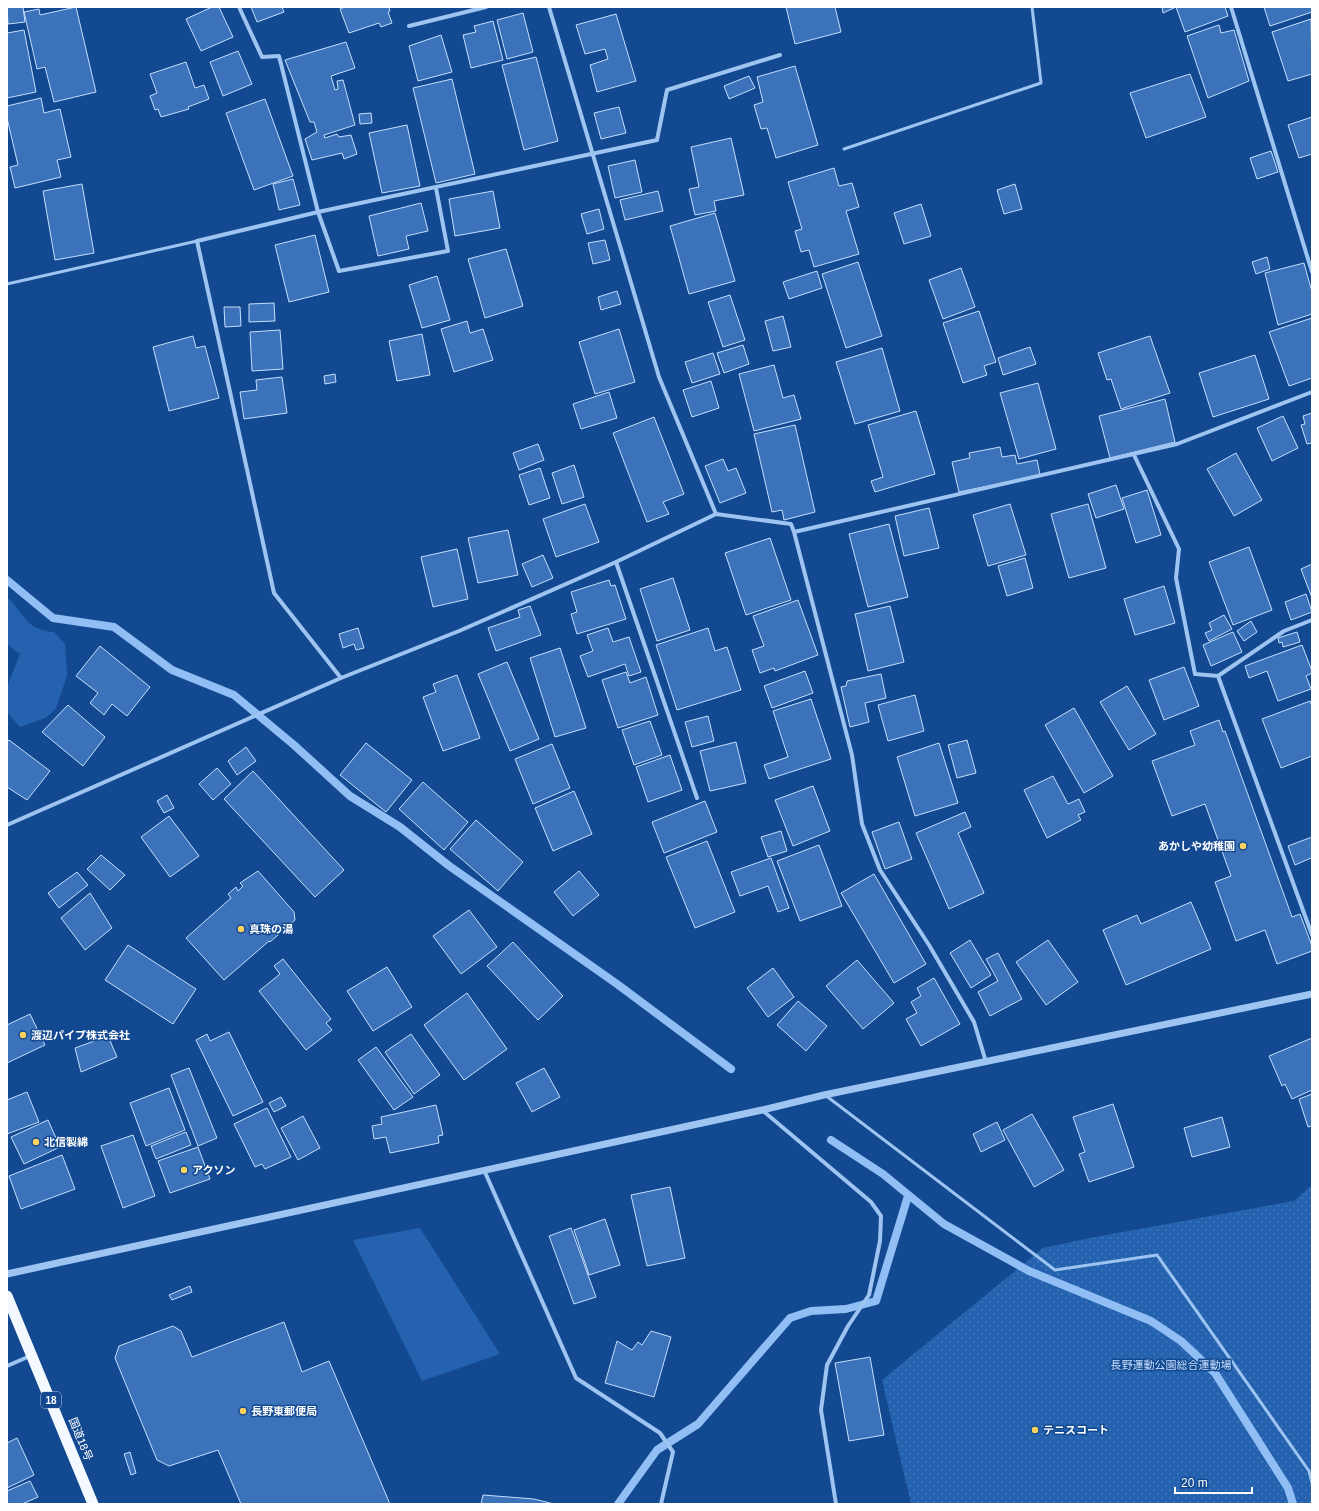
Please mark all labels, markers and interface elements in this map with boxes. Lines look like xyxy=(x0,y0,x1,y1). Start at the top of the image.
place label: あかしや幼稚園 xyxy=(1158,840,1235,852)
marker: あかしや幼稚園 xyxy=(1238,841,1248,851)
place label: 真珠の湯 xyxy=(249,923,293,935)
marker: 真珠の湯 xyxy=(236,924,246,934)
place label: 渡辺パイプ株式会社 xyxy=(31,1029,130,1041)
marker: 渡辺パイプ株式会社 xyxy=(18,1030,28,1040)
place label: 北信製綿 xyxy=(44,1136,88,1148)
marker: 北信製綿 xyxy=(31,1137,41,1147)
place label: アクソン xyxy=(192,1164,235,1176)
marker: アクソン xyxy=(179,1165,189,1175)
park label: 長野運動公園総合運動場 xyxy=(1111,1359,1232,1371)
road number: 18 xyxy=(41,1392,61,1408)
place label: 長野東郵便局 xyxy=(251,1405,317,1417)
marker: 長野東郵便局 xyxy=(238,1406,248,1416)
street label: 国道18号 xyxy=(67,1416,95,1462)
place label: テニスコート xyxy=(1043,1424,1109,1436)
marker: テニスコート xyxy=(1030,1425,1040,1435)
scale bar xyxy=(1175,1469,1252,1495)
text: 20 m xyxy=(1181,1476,1208,1490)

